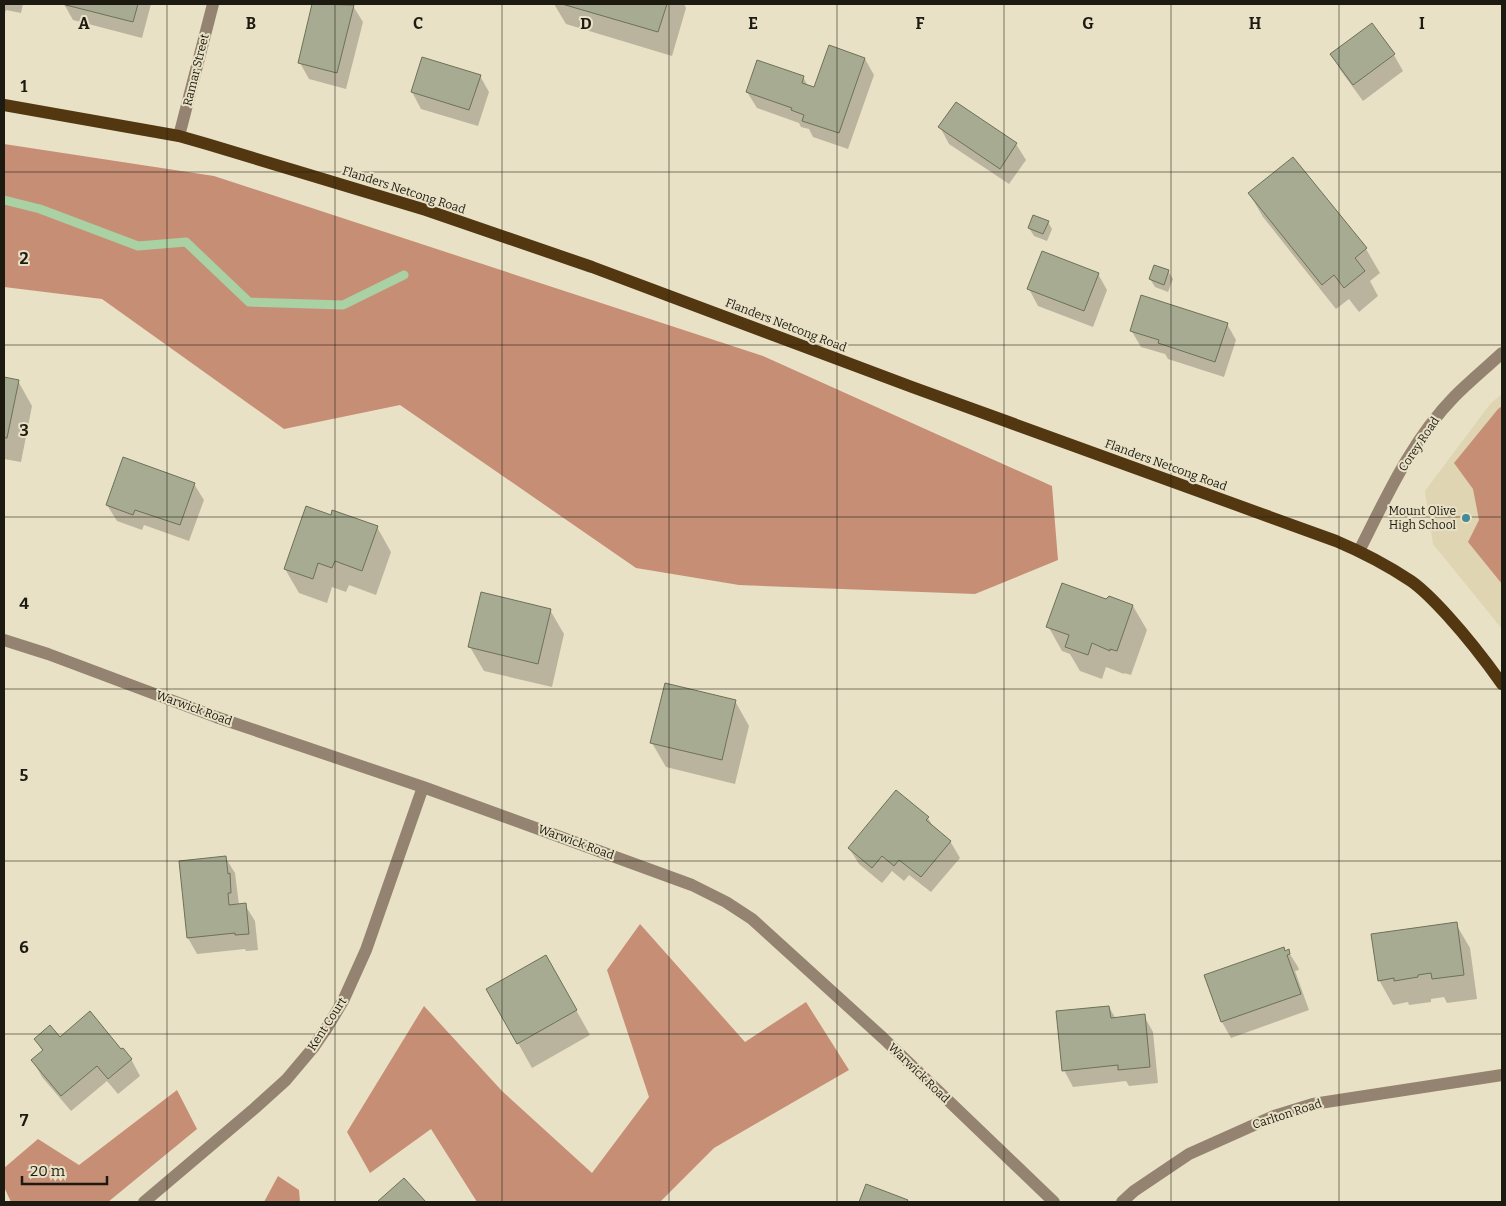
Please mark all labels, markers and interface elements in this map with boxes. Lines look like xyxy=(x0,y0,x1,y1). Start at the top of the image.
text: A xyxy=(78,14,90,33)
text: B xyxy=(246,14,256,33)
text: C xyxy=(413,14,423,33)
text: D xyxy=(580,14,592,33)
text: E xyxy=(748,14,758,33)
text: F xyxy=(916,14,925,33)
text: G xyxy=(1082,14,1094,33)
text: H xyxy=(1249,14,1262,33)
text: I xyxy=(1419,14,1425,33)
street label: Ramar Street xyxy=(180,32,212,108)
text: 1 xyxy=(21,77,28,96)
street label: Flanders Netcong Road xyxy=(341,163,467,217)
text: 2 xyxy=(19,249,29,268)
street label: Flanders Netcong Road xyxy=(723,295,849,355)
street label: Corey Road xyxy=(1396,414,1442,474)
text: 3 xyxy=(19,421,29,440)
street label: Flanders Netcong Road xyxy=(1103,436,1229,494)
place label: Mount Olive High School xyxy=(1388,504,1457,532)
marker: Mount Olive High School xyxy=(1460,512,1472,524)
text: 4 xyxy=(19,594,29,613)
street label: Warwick Road xyxy=(154,688,234,728)
text: 5 xyxy=(20,766,29,785)
street label: Warwick Road xyxy=(536,822,616,862)
text: 6 xyxy=(19,938,29,957)
street label: Kent Court xyxy=(305,994,350,1053)
street label: Warwick Road xyxy=(885,1040,953,1106)
street label: Carlton Road xyxy=(1251,1096,1323,1132)
text: 7 xyxy=(20,1111,29,1130)
scale bar xyxy=(22,1154,108,1186)
text: 20 m xyxy=(30,1162,66,1180)

